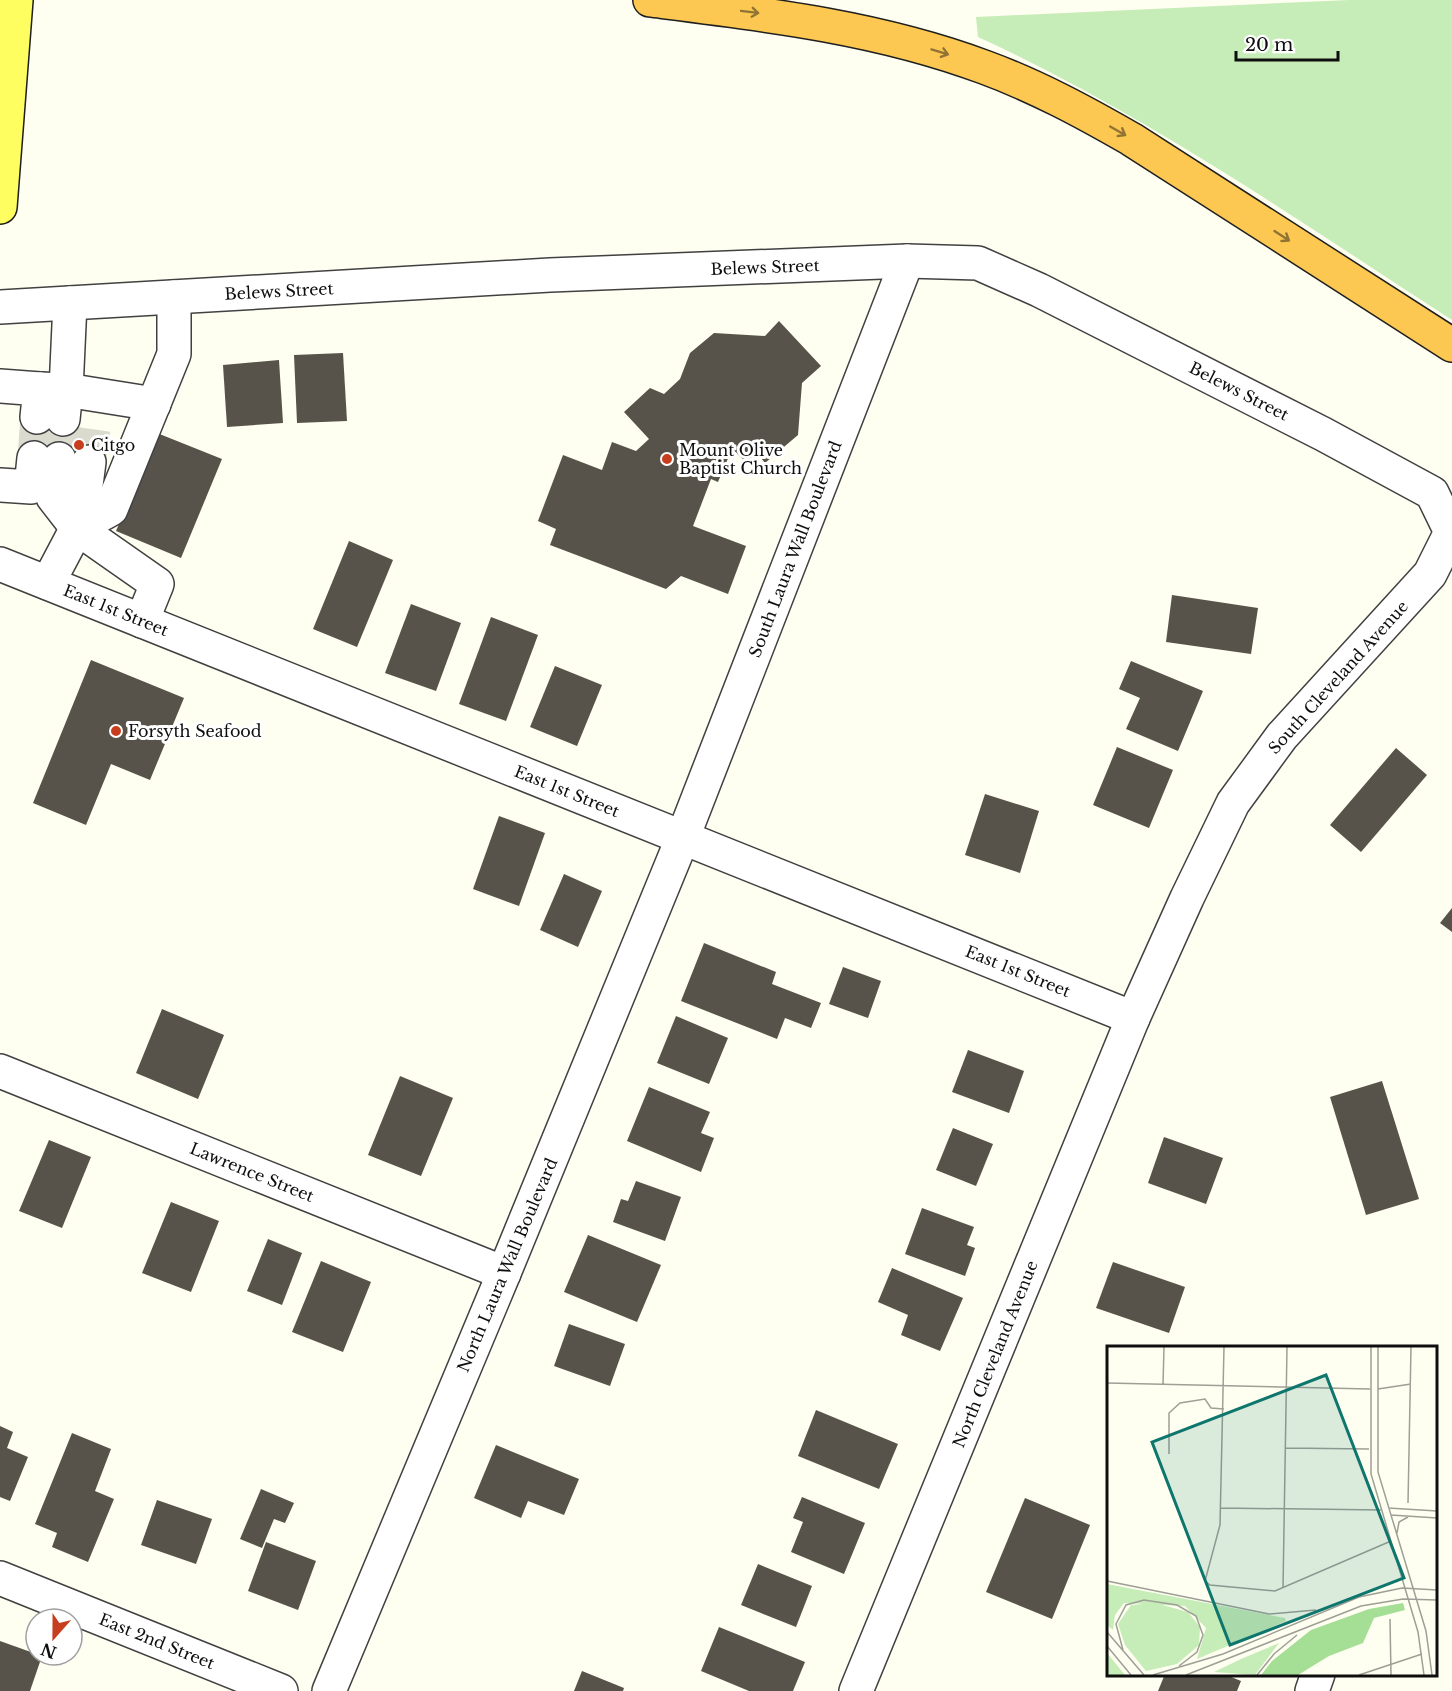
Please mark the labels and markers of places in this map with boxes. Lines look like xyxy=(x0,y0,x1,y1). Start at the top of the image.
place label: Citgo xyxy=(91,435,135,455)
marker: Citgo xyxy=(72,438,86,452)
place label: Mount Olive Baptist Church xyxy=(679,440,802,478)
marker: Mount Olive Baptist Church xyxy=(660,452,674,466)
place label: Forsyth Seafood xyxy=(128,721,262,741)
marker: Forsyth Seafood xyxy=(109,724,123,738)

